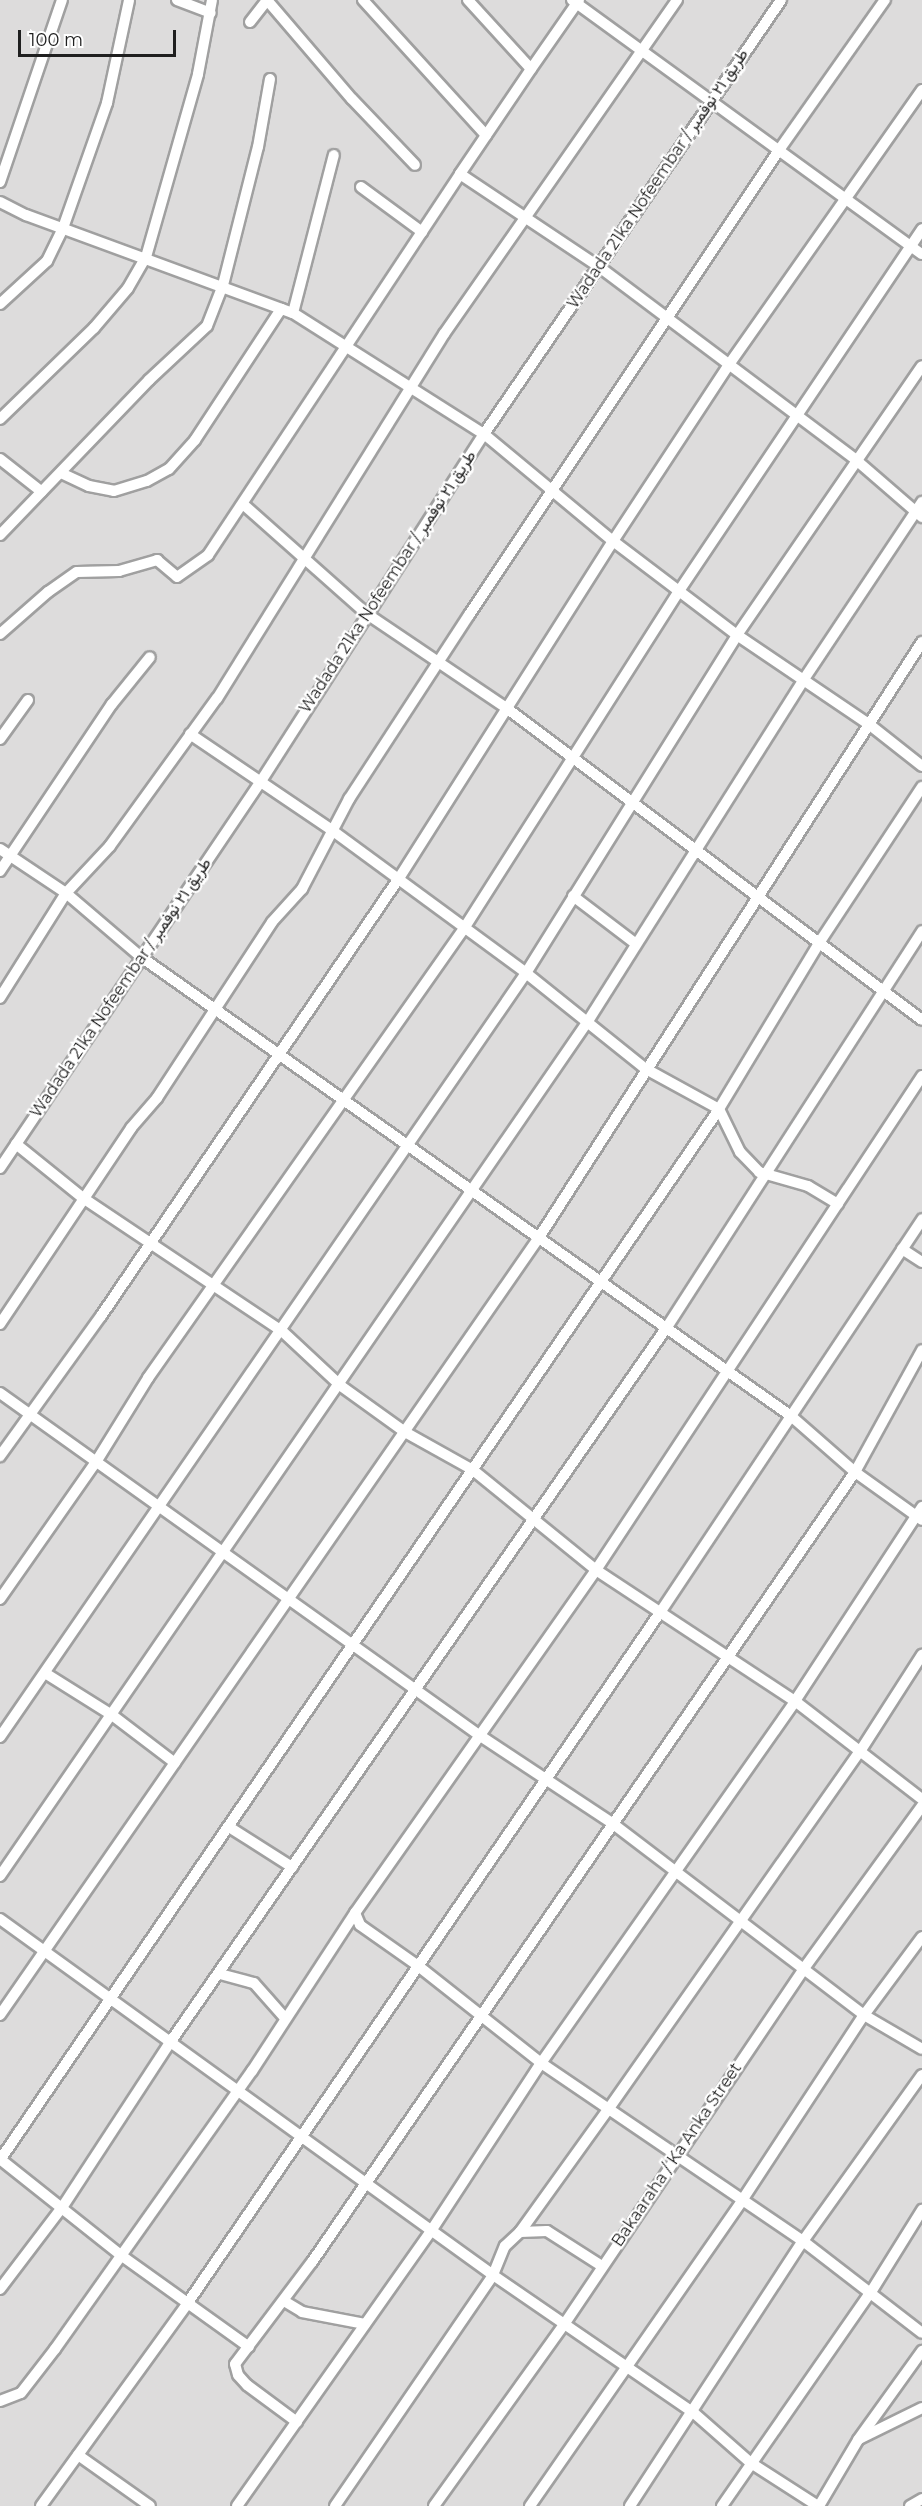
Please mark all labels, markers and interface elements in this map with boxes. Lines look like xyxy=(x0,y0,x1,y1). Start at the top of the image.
scale bar xyxy=(21,18,178,56)
text: 100 m xyxy=(29,29,83,51)
street label: Wadada 21ka Nofeembar / طريق ٢١ نوفمبر xyxy=(564,45,752,313)
street label: Wadada 21ka Nofeembar / طريق ٢١ نوفمبر xyxy=(296,447,480,717)
street label: Wadada 21ka Nofeembar / طريق ٢١ نوفمبر xyxy=(27,854,215,1122)
street label: Bakaaraha / Ka Anka Street xyxy=(608,2059,746,2251)

